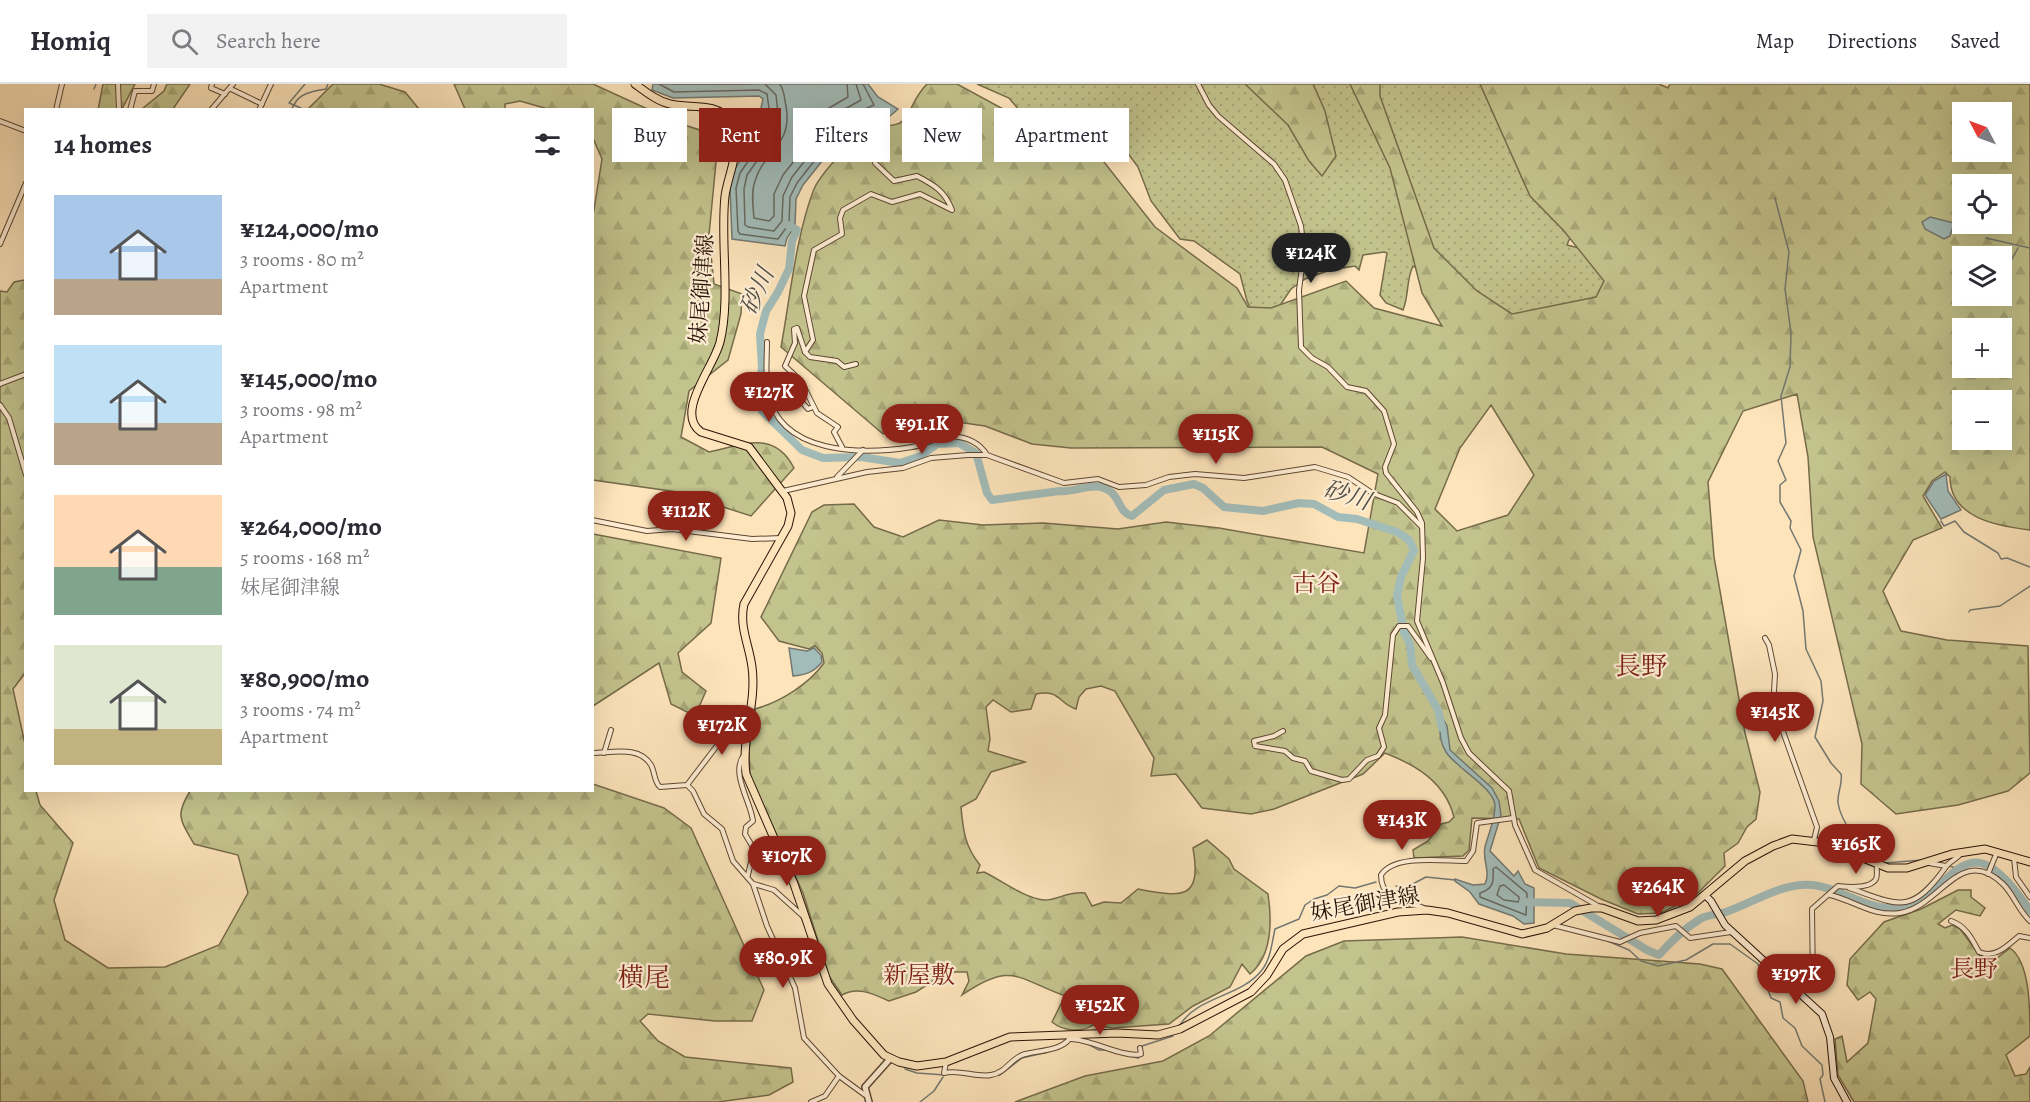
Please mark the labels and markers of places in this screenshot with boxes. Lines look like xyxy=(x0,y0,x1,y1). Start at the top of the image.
pin: ¥124K xyxy=(1269,233,1353,284)
pin: ¥127K xyxy=(727,372,811,423)
pin: ¥91.1K xyxy=(873,404,971,455)
pin: ¥115K xyxy=(1174,414,1258,465)
pin: ¥112K xyxy=(644,491,728,542)
pin: ¥145K xyxy=(1733,692,1817,743)
pin: ¥172K xyxy=(680,705,764,756)
pin: ¥143K xyxy=(1360,800,1444,851)
pin: ¥165K xyxy=(1814,824,1898,875)
pin: ¥107K xyxy=(745,836,829,887)
pin: ¥264K xyxy=(1616,867,1700,918)
pin: ¥80.9K xyxy=(734,938,832,989)
pin: ¥197K xyxy=(1754,954,1838,1005)
pin: ¥152K xyxy=(1058,985,1142,1036)

